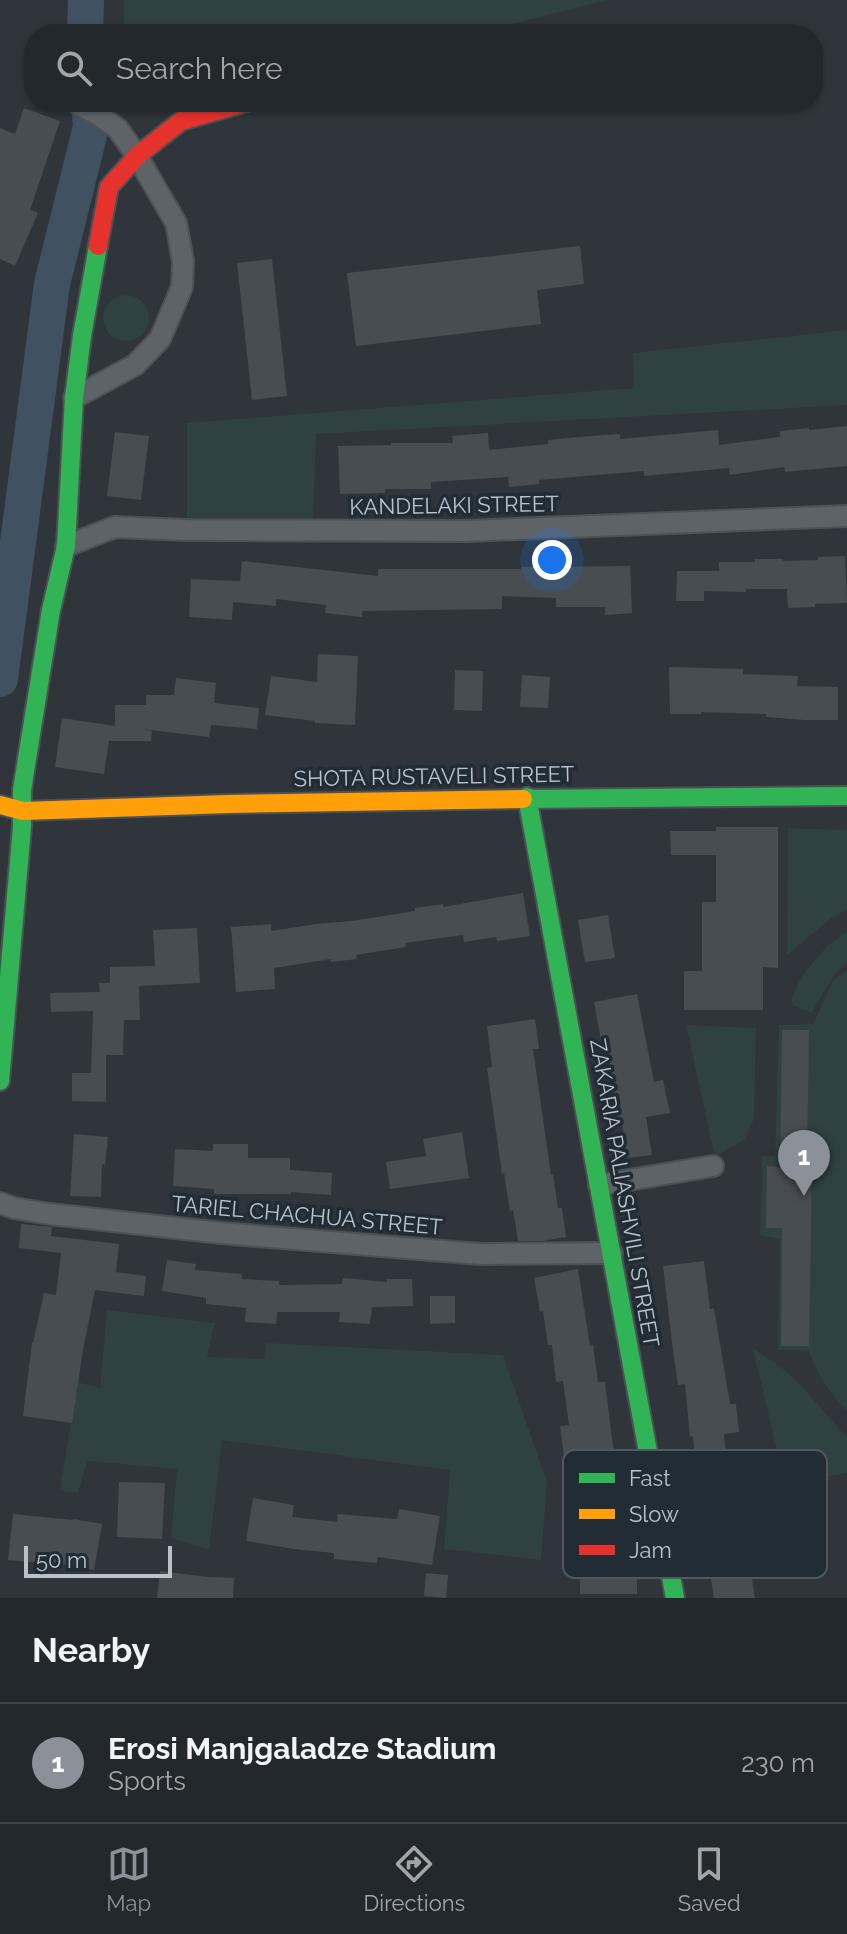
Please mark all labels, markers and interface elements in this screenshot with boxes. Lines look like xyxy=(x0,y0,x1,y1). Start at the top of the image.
search box xyxy=(24,24,823,112)
icon: search xyxy=(52,46,96,90)
text: Search here xyxy=(116,51,283,86)
street label: KANDELAKI STREET xyxy=(349,490,559,520)
your location xyxy=(532,540,572,580)
street label: SHOTA RUSTAVELI STREET xyxy=(293,761,575,791)
street label: ZAKARIA PALIASHVILI STREET xyxy=(585,1037,665,1350)
pin: 1 xyxy=(778,1130,830,1196)
street label: TARIEL CHACHUA STREET xyxy=(170,1190,444,1240)
legend xyxy=(563,1450,827,1578)
text: Fast xyxy=(629,1465,671,1491)
text: Slow xyxy=(629,1501,679,1527)
text: Jam xyxy=(629,1537,672,1563)
scale bar xyxy=(24,1542,172,1578)
text: 50 m xyxy=(36,1547,87,1573)
text: Nearby xyxy=(32,1630,150,1670)
text: Erosi Manjgaladze Stadium xyxy=(108,1731,496,1766)
text: 1 xyxy=(52,1748,64,1778)
text: 230 m xyxy=(741,1748,815,1778)
text: Sports xyxy=(108,1766,186,1796)
tab: Map xyxy=(106,1842,151,1916)
tab: Directions xyxy=(364,1842,465,1916)
tab: Saved xyxy=(678,1842,741,1916)

